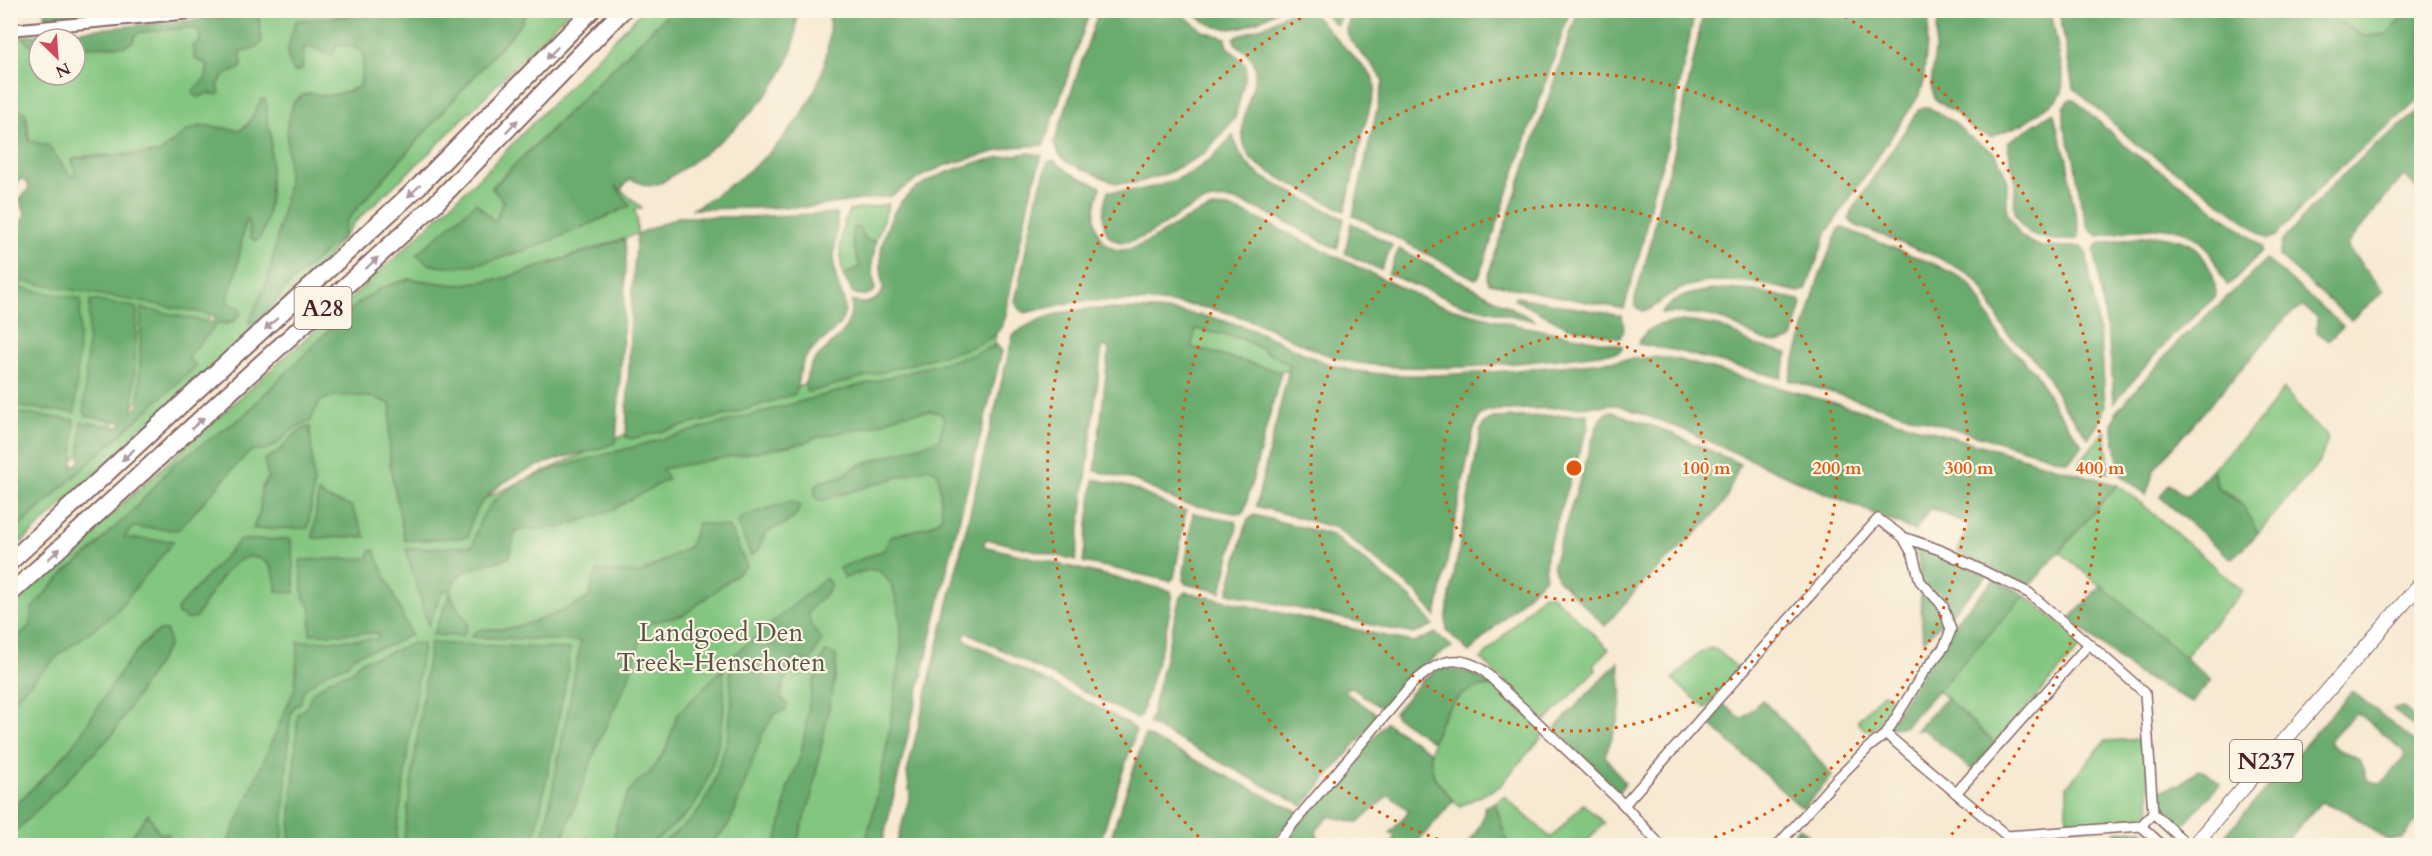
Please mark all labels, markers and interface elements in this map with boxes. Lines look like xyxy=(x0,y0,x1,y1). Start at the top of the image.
north arrow xyxy=(27,27,87,87)
one-way arrow xyxy=(545,45,559,59)
text: N xyxy=(52,57,74,83)
one-way arrow xyxy=(504,120,518,134)
one-way arrow xyxy=(407,184,422,197)
one-way arrow xyxy=(365,256,379,270)
road number: A28 xyxy=(294,287,352,329)
one-way arrow xyxy=(264,317,279,331)
one-way arrow xyxy=(190,416,205,430)
one-way arrow xyxy=(121,448,135,462)
text: 100 m xyxy=(1681,456,1731,481)
text: 200 m xyxy=(1812,456,1862,481)
text: 300 m xyxy=(1944,456,1994,481)
text: 400 m xyxy=(2075,456,2125,481)
centre of rings xyxy=(1564,458,1584,478)
one-way arrow xyxy=(46,548,60,562)
park label: Landgoed Den Treek-Henschoten xyxy=(616,615,826,680)
road number: N237 xyxy=(2230,740,2302,782)

